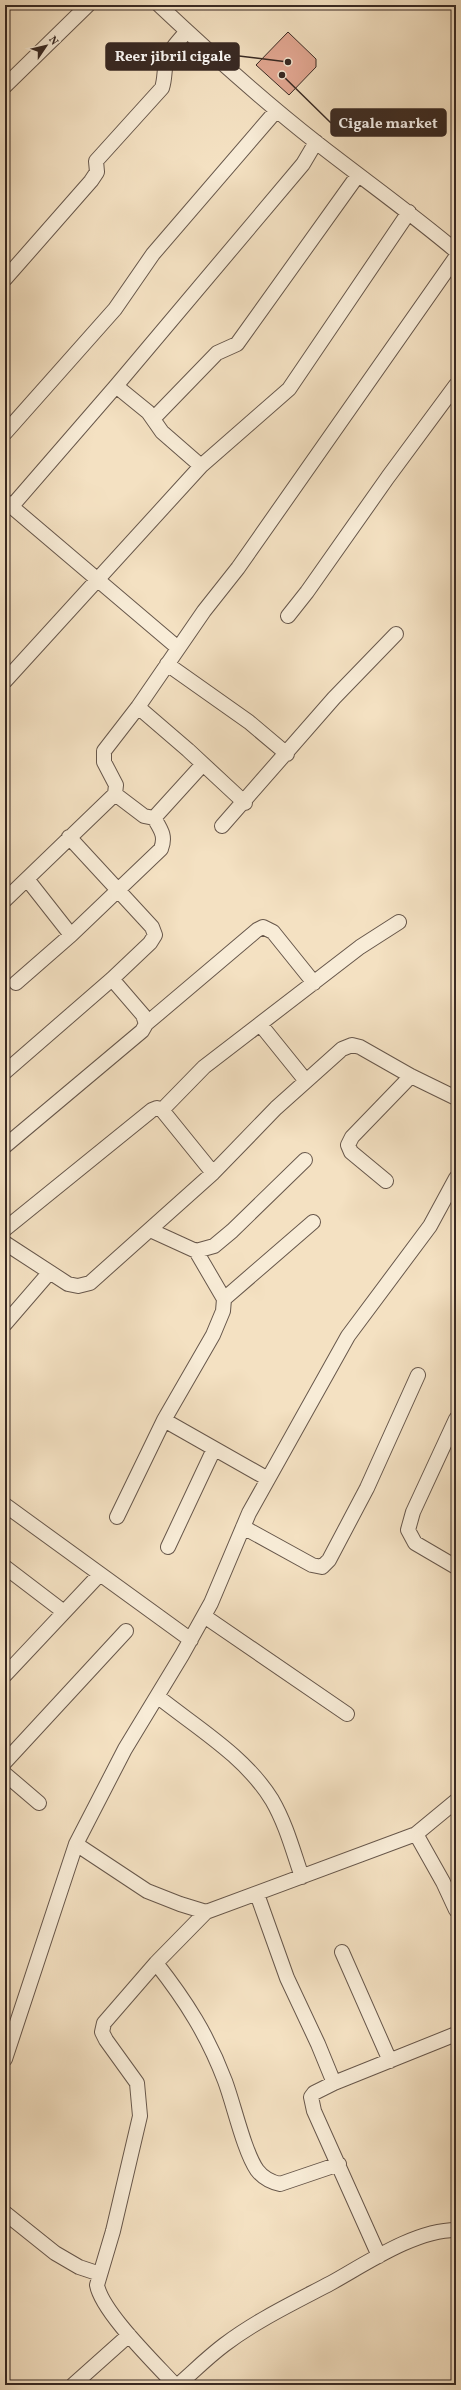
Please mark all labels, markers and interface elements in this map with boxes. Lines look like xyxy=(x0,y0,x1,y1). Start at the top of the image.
north arrow xyxy=(26,26,66,66)
text: N xyxy=(45,34,61,49)
callout: Reer jibril cigale xyxy=(106,43,239,70)
text: Reer jibril cigale xyxy=(115,47,232,68)
callout: Cigale market xyxy=(331,109,446,136)
text: Cigale market xyxy=(338,114,438,135)

